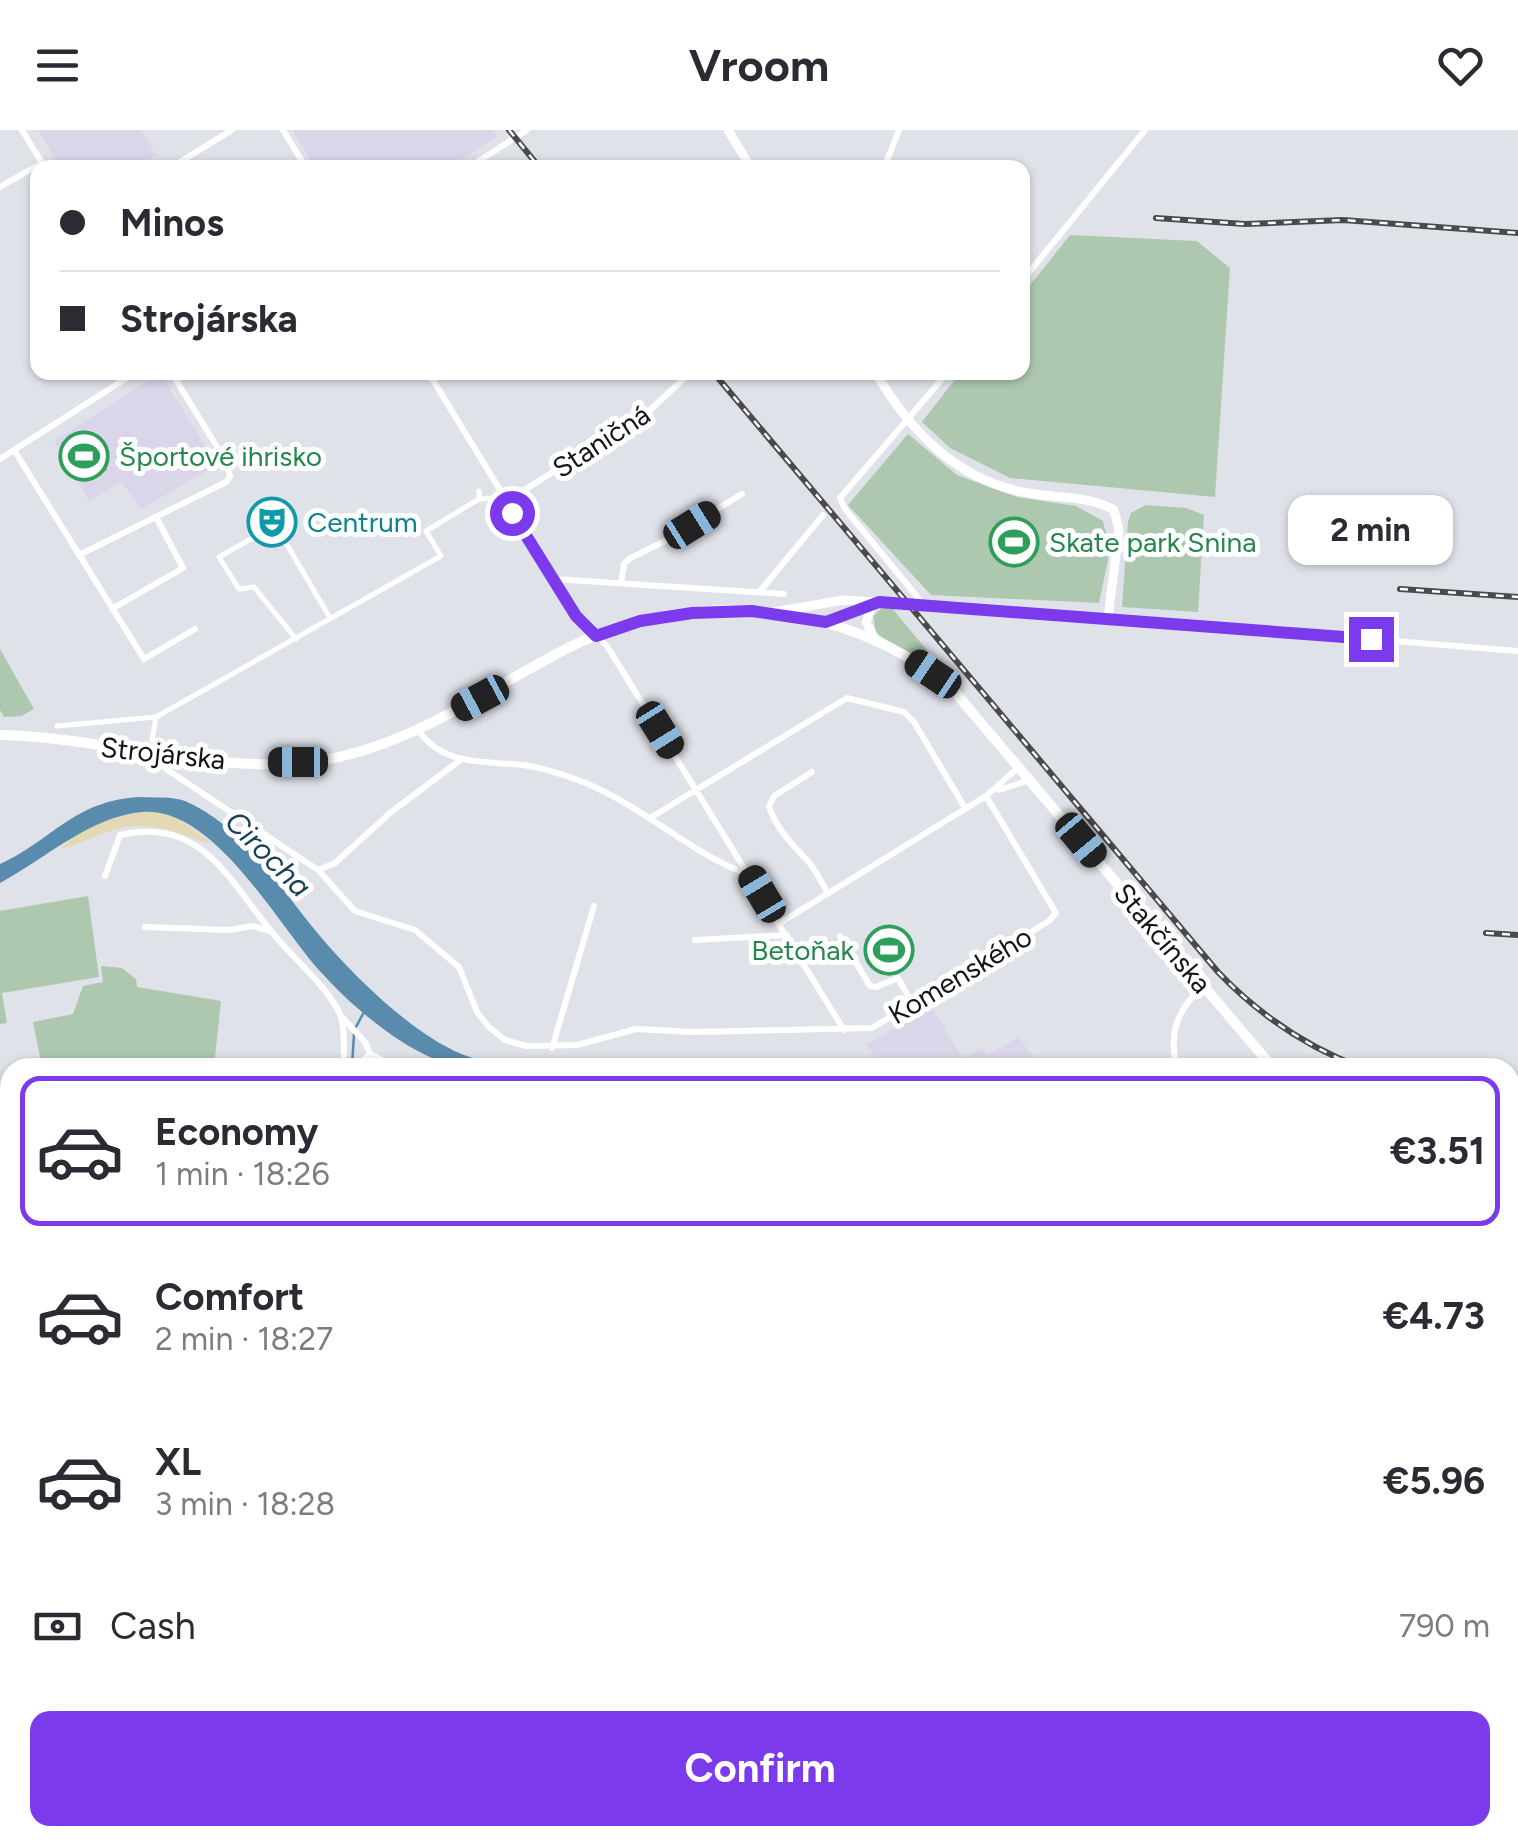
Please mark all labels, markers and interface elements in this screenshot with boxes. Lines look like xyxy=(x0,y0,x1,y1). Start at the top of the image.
icon: menu xyxy=(30,38,85,93)
text: Vroom xyxy=(689,38,829,92)
icon: heart xyxy=(1433,38,1488,93)
text: Minos xyxy=(120,200,224,246)
text: Strojárska xyxy=(120,296,298,342)
street label: Staničná xyxy=(546,397,656,485)
sports icon: Športové ihrisko xyxy=(58,430,110,482)
place label: Športové ihrisko xyxy=(119,439,322,473)
route start xyxy=(490,491,535,536)
callout: 2 min xyxy=(1288,494,1454,564)
theatre icon: Centrum xyxy=(246,496,298,548)
car xyxy=(659,496,725,554)
place label: Centrum xyxy=(307,505,418,539)
text: 2 min xyxy=(1330,511,1411,549)
sports icon: Skate park Snina xyxy=(988,516,1040,568)
place label: Skate park Snina xyxy=(1049,525,1256,559)
route end xyxy=(1349,617,1394,662)
car xyxy=(900,645,966,703)
car xyxy=(446,671,514,725)
car xyxy=(631,697,689,763)
street label: Strojárska xyxy=(99,730,227,776)
car xyxy=(268,747,328,777)
water label: Cirocha xyxy=(217,803,319,905)
car xyxy=(1050,807,1112,873)
car xyxy=(734,861,790,927)
street label: Stakčínska xyxy=(1107,876,1219,1000)
street label: Komenského xyxy=(882,919,1038,1031)
sports icon: Betoňak xyxy=(863,924,915,976)
place label: Betoňak xyxy=(751,933,854,967)
icon: car xyxy=(35,1106,125,1196)
text: Economy xyxy=(155,1109,318,1155)
text: €3.51 xyxy=(1390,1128,1485,1174)
text: 1 min · 18:26 xyxy=(155,1155,330,1193)
icon: car xyxy=(35,1271,125,1361)
text: Comfort xyxy=(155,1274,304,1320)
text: €4.73 xyxy=(1383,1293,1485,1339)
text: 2 min · 18:27 xyxy=(155,1320,333,1358)
icon: car xyxy=(35,1436,125,1526)
text: XL xyxy=(155,1439,201,1485)
text: €5.96 xyxy=(1383,1458,1485,1504)
text: 3 min · 18:28 xyxy=(155,1485,335,1523)
icon: cash xyxy=(30,1599,85,1654)
text: Cash xyxy=(110,1603,196,1649)
text: 790 m xyxy=(1399,1607,1490,1645)
button: Confirm xyxy=(30,1711,1490,1826)

